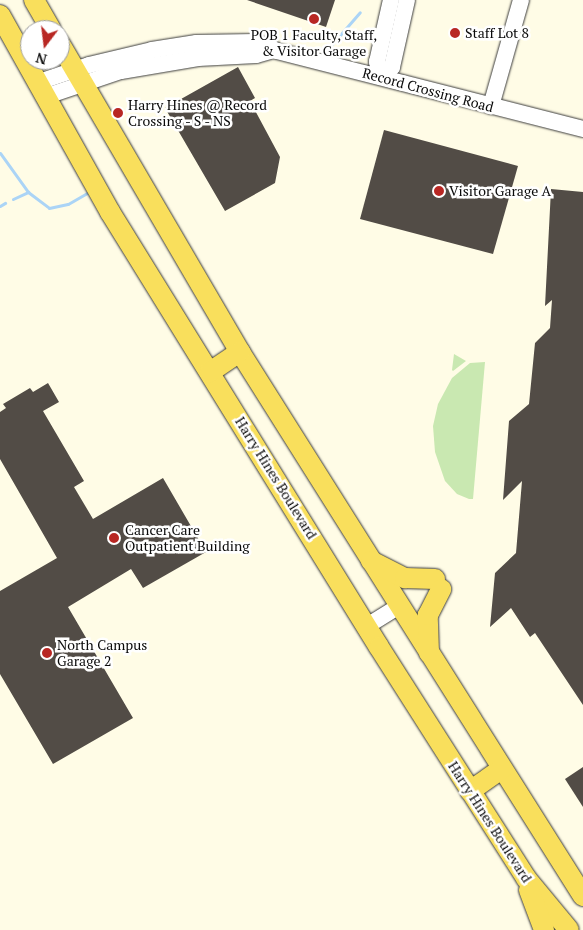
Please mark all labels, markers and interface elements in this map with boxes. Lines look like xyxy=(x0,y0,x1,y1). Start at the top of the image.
marker: POB 1 Faculty, Staff, & Visitor Garage xyxy=(308,13,320,25)
north arrow xyxy=(20,20,70,70)
place label: Staff Lot 8 xyxy=(465,25,529,41)
place label: POB 1 Faculty, Staff, & Visitor Garage xyxy=(251,27,377,59)
marker: Staff Lot 8 xyxy=(449,27,461,39)
text: N xyxy=(34,48,49,70)
street label: Record Crossing Road xyxy=(361,64,495,116)
place label: Harry Hines @ Record Crossing - S - NS xyxy=(128,97,267,130)
marker: Harry Hines @ Record Crossing - S - NS xyxy=(112,107,124,119)
place label: Visitor Garage A xyxy=(449,183,551,199)
marker: Visitor Garage A xyxy=(433,185,445,197)
street label: Harry Hines Boulevard xyxy=(232,414,320,542)
place label: Cancer Care Outpatient Building xyxy=(125,522,250,554)
marker: Cancer Care Outpatient Building xyxy=(107,531,121,545)
place label: North Campus Garage 2 xyxy=(57,637,147,670)
marker: North Campus Garage 2 xyxy=(41,647,53,659)
street label: Harry Hines Boulevard xyxy=(445,758,535,886)

